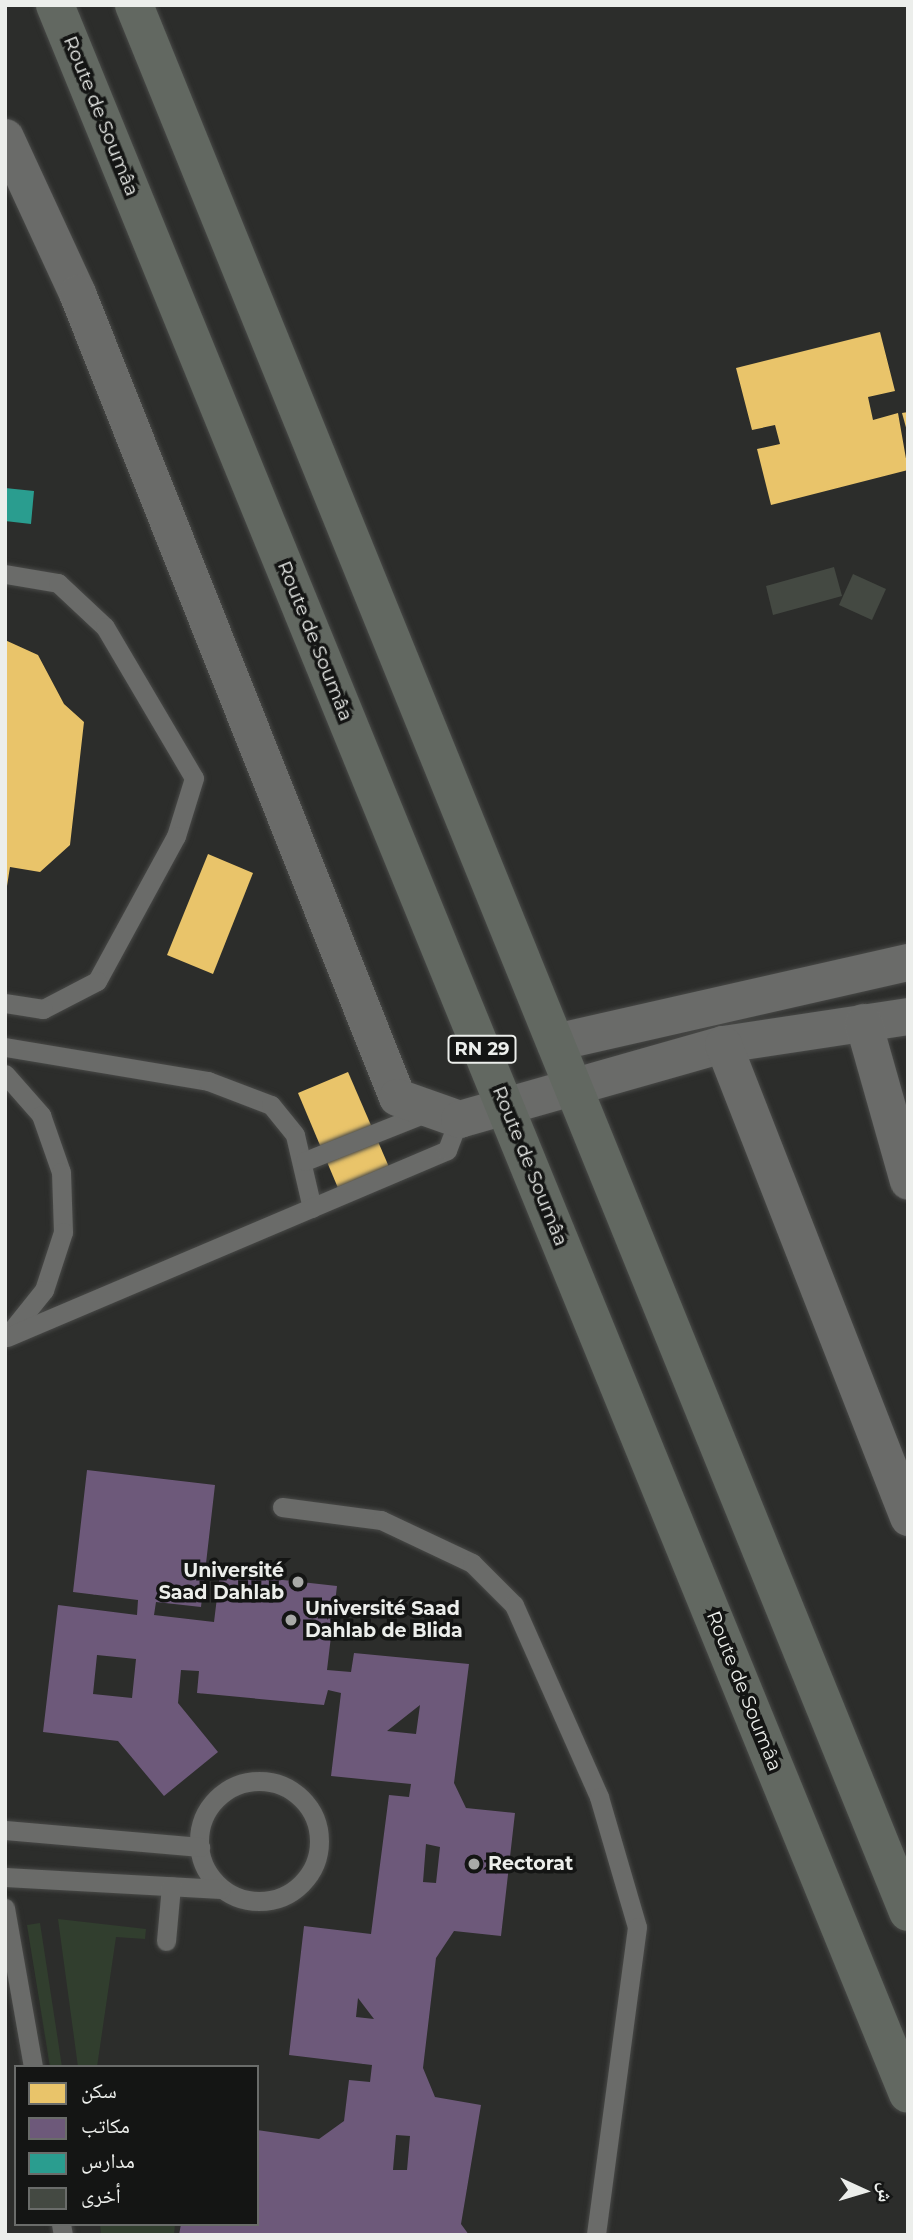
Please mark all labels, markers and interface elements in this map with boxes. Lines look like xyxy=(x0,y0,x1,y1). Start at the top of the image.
street label: Route de Soumâa xyxy=(58,33,144,199)
street label: Route de Soumâa xyxy=(272,558,358,724)
road number: RN 29 xyxy=(447,1034,517,1064)
street label: Route de Soumâa xyxy=(487,1083,573,1249)
place label: Université Saad Dahlab xyxy=(159,1560,284,1604)
marker: Université Saad Dahlab xyxy=(290,1574,306,1590)
place label: Université Saad Dahlab de Blida xyxy=(305,1598,463,1642)
street label: Route de Soumâa xyxy=(701,1608,787,1774)
marker: Université Saad Dahlab de Blida xyxy=(283,1612,299,1628)
place label: Rectorat xyxy=(488,1853,573,1875)
marker: Rectorat xyxy=(466,1856,482,1872)
legend xyxy=(14,2065,259,2226)
text: سكن xyxy=(81,2078,117,2103)
text: مكاتب xyxy=(81,2113,130,2138)
text: مدارس xyxy=(81,2148,135,2173)
north arrow xyxy=(829,2156,899,2226)
text: ش xyxy=(873,2182,898,2203)
text: أخرى xyxy=(81,2183,121,2208)

